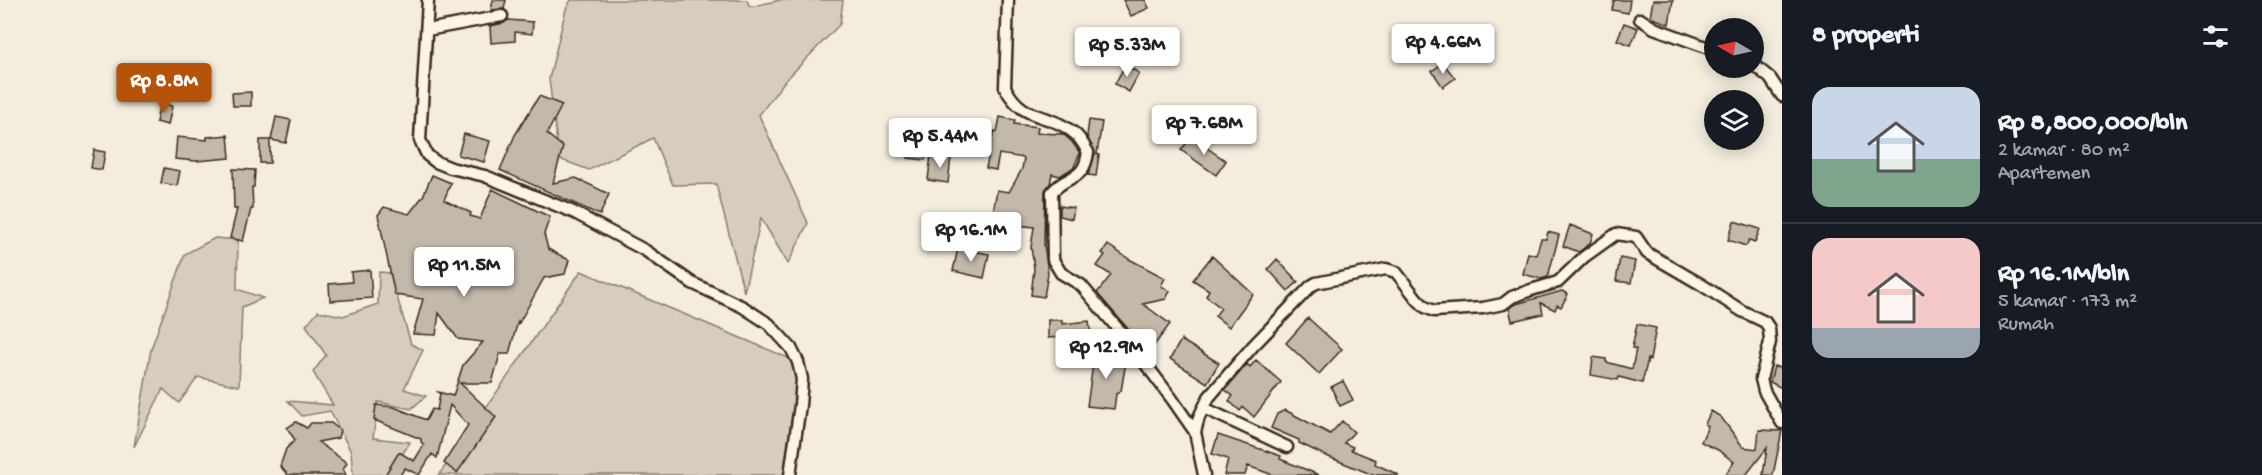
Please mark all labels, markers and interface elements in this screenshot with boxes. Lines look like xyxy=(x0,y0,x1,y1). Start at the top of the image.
north arrow xyxy=(1704,18,1764,78)
map controls xyxy=(1704,18,1764,150)
icon: filters xyxy=(2199,20,2232,53)
text: 8 properti xyxy=(1812,21,1920,52)
pin: Rp 4.66M xyxy=(1381,24,1505,75)
pin: Rp 5.33M xyxy=(1065,27,1189,78)
text: Rp 4.66M xyxy=(1406,32,1480,55)
text: Rp 5.33M xyxy=(1089,35,1165,58)
pin: Rp 8.8M xyxy=(109,63,219,114)
text: Rp 8.8M xyxy=(130,71,198,94)
button: layers xyxy=(1704,90,1764,150)
pin: Rp 7.68M xyxy=(1142,105,1266,156)
text: Rp 8,800,000/bln xyxy=(1998,109,2187,140)
icon: home xyxy=(1860,111,1932,183)
text: Rp 7.68M xyxy=(1166,113,1242,136)
pin: Rp 5.44M xyxy=(878,118,1002,169)
text: Rp 5.44M xyxy=(903,126,977,149)
text: 2 kamar · 80 m² xyxy=(1998,140,2130,163)
text: Apartemen xyxy=(1998,163,2090,186)
pin: Rp 16.1M xyxy=(909,212,1033,263)
text: Rp 16.1M xyxy=(935,220,1007,243)
pin: Rp 11.5M xyxy=(402,247,526,298)
text: Rp 11.5M xyxy=(428,255,500,278)
text: Rp 16.1M/bln xyxy=(1998,260,2129,291)
icon: home xyxy=(1860,262,1932,334)
text: 5 kamar · 173 m² xyxy=(1998,291,2137,314)
text: Rumah xyxy=(1998,314,2054,337)
pin: Rp 12.9M xyxy=(1044,329,1168,380)
text: Rp 12.9M xyxy=(1069,337,1143,360)

